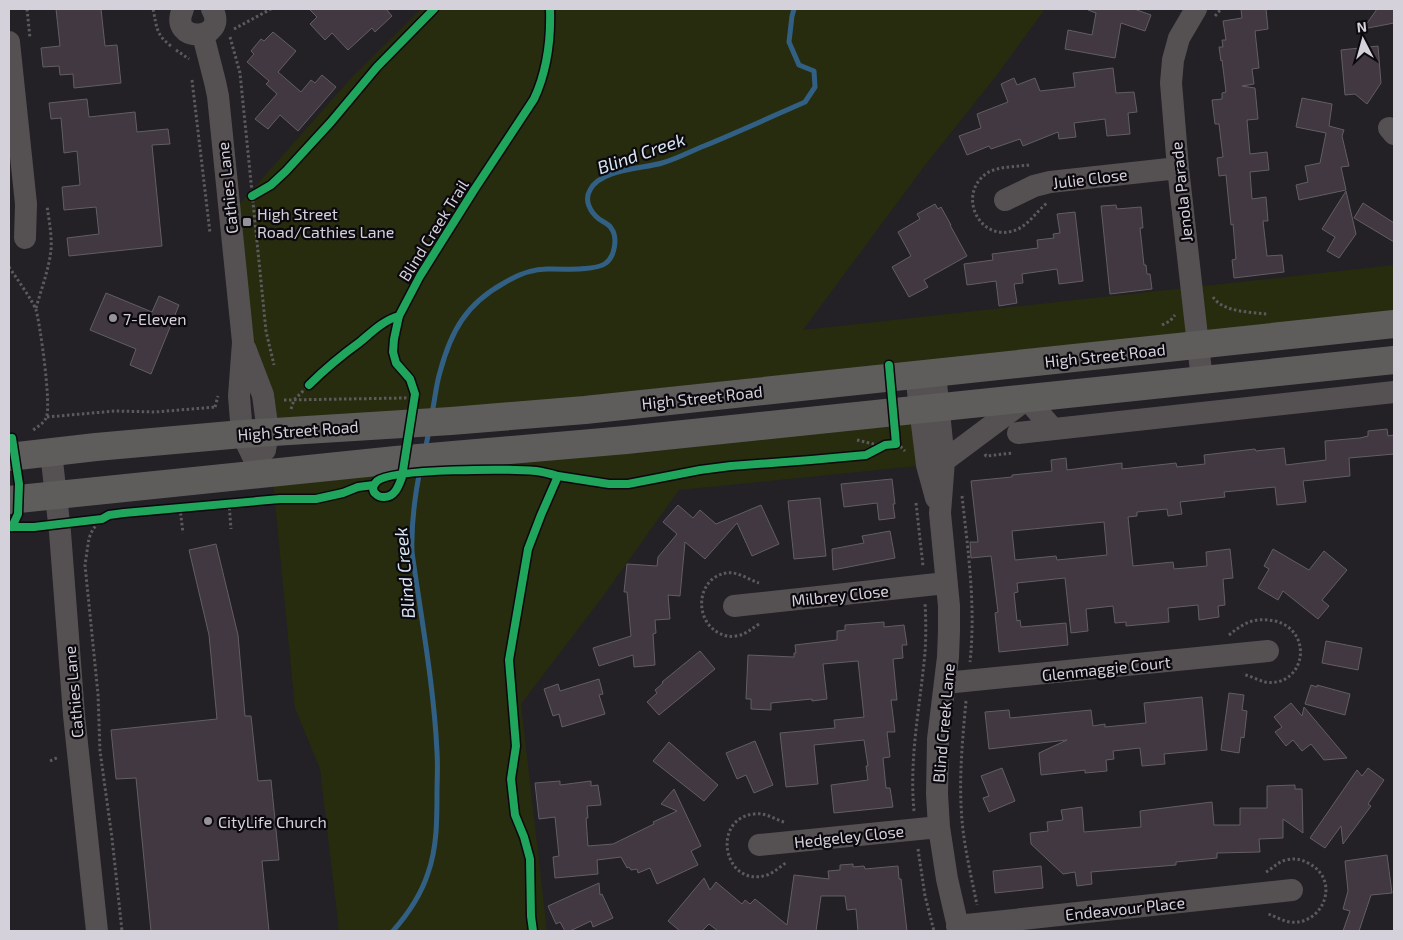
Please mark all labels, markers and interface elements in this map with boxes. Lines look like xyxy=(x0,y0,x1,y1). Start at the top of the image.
north arrow xyxy=(1338,15,1388,65)
text: N xyxy=(1356,18,1368,36)
water label: Blind Creek xyxy=(594,128,688,178)
street label: Cathies Lane xyxy=(213,141,241,235)
street label: Jenola Parade xyxy=(1166,141,1196,243)
street label: Julie Close xyxy=(1052,164,1128,192)
street label: Blind Creek Trail xyxy=(394,176,472,284)
place label: High Street Road/Cathies Lane xyxy=(257,204,394,241)
marker: High Street Road/Cathies Lane xyxy=(241,216,253,228)
place label: 7-Eleven xyxy=(123,309,187,328)
marker: 7-Eleven xyxy=(107,312,119,324)
street label: High Street Road xyxy=(1044,339,1166,371)
street label: High Street Road xyxy=(641,381,763,413)
street label: High Street Road xyxy=(237,416,359,444)
water label: Blind Creek xyxy=(389,526,419,620)
street label: Milbrey Close xyxy=(790,580,890,610)
street label: Cathies Lane xyxy=(60,645,86,739)
street label: Glenmaggie Court xyxy=(1041,652,1171,684)
street label: Blind Creek Lane xyxy=(928,663,958,783)
place label: CityLife Church xyxy=(218,812,327,831)
marker: CityLife Church xyxy=(202,815,214,827)
street label: Hedgeley Close xyxy=(793,821,905,851)
street label: Endeavour Place xyxy=(1064,892,1186,924)

